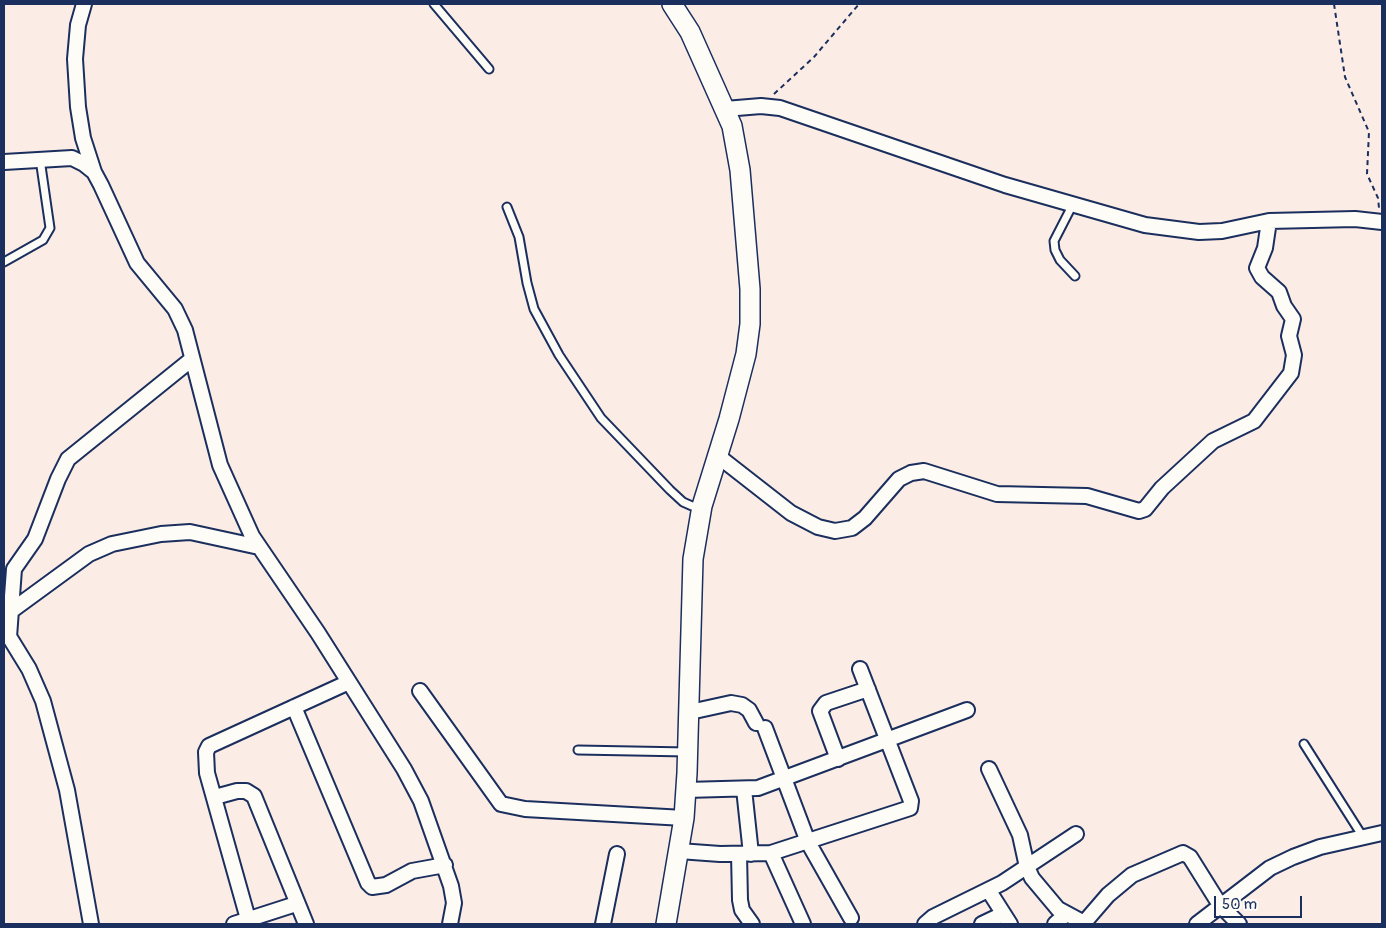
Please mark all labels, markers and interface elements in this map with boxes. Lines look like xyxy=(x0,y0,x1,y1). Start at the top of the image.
scale bar xyxy=(1216,886,1304,918)
text: 50 m xyxy=(1222,895,1257,914)

